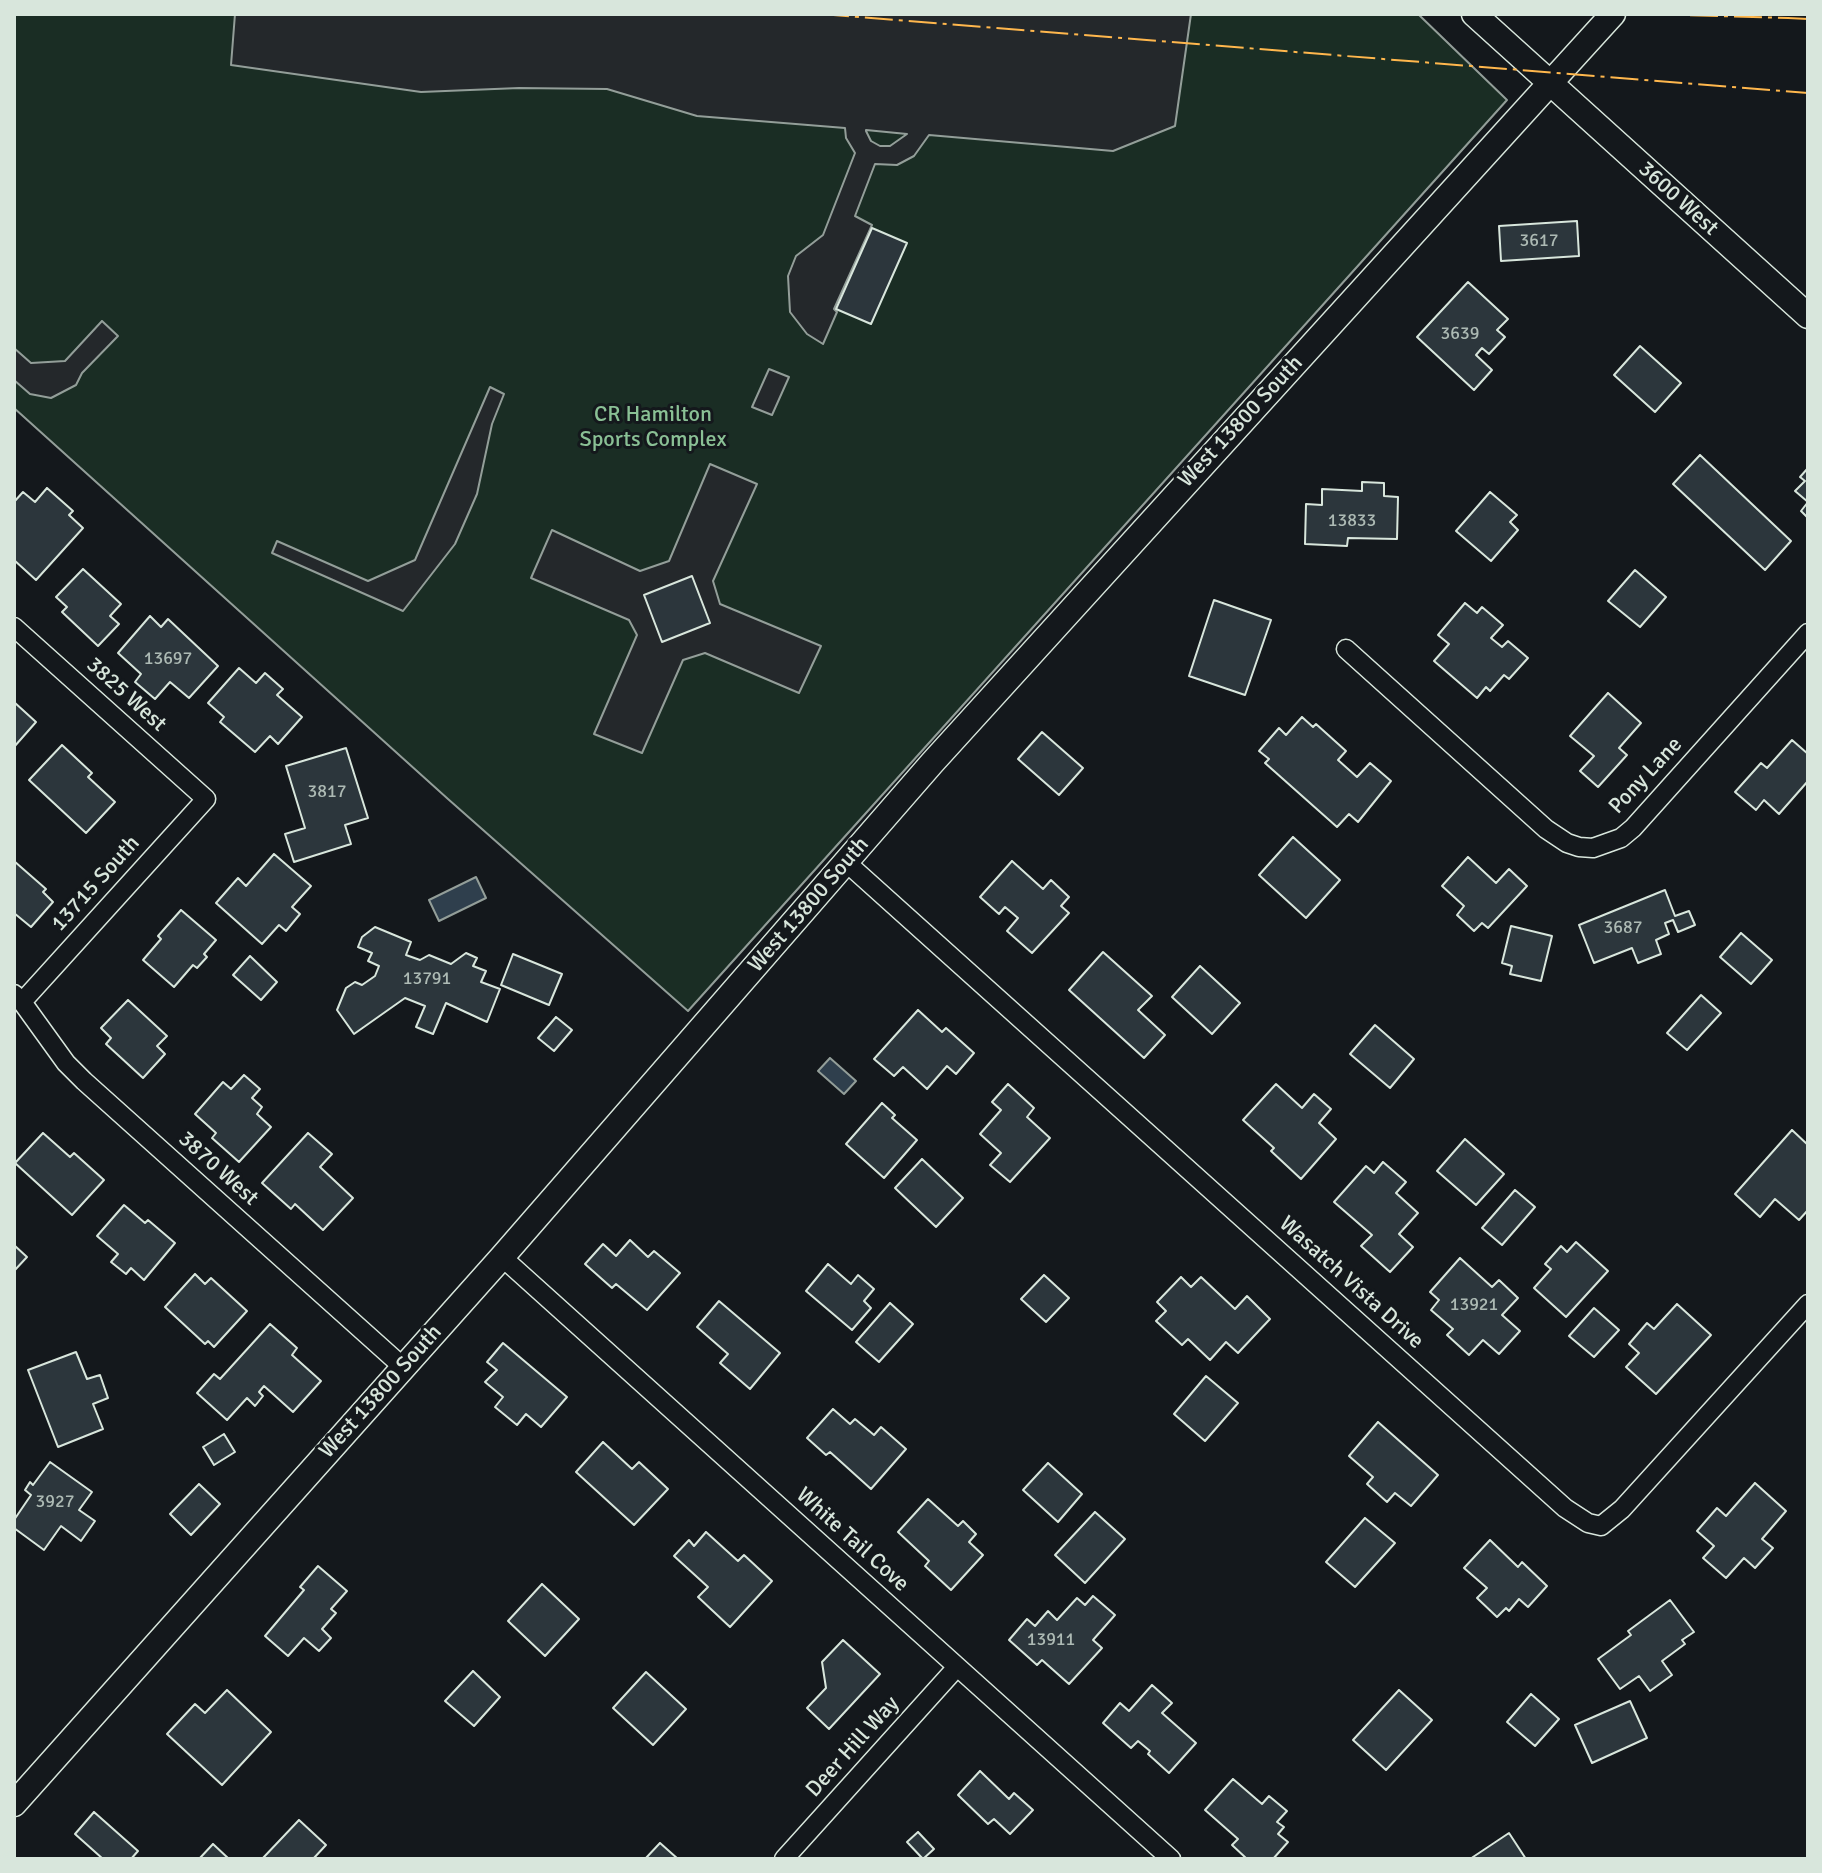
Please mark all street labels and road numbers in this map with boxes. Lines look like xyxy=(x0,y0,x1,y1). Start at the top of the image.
street label: 3600 West xyxy=(1633,156,1723,242)
street label: West 13800 South xyxy=(1173,351,1309,493)
street label: 3825 West xyxy=(81,652,171,738)
street label: Pony Lane xyxy=(1604,732,1688,820)
street label: 13715 South xyxy=(46,831,146,937)
street label: West 13800 South xyxy=(743,832,875,978)
street label: 3870 West xyxy=(173,1126,263,1212)
street label: Wasatch Vista Drive xyxy=(1273,1211,1429,1355)
street label: West 13800 South xyxy=(314,1320,448,1464)
street label: White Tail Cove xyxy=(790,1482,914,1598)
street label: Deer Hill Way xyxy=(801,1691,905,1803)

